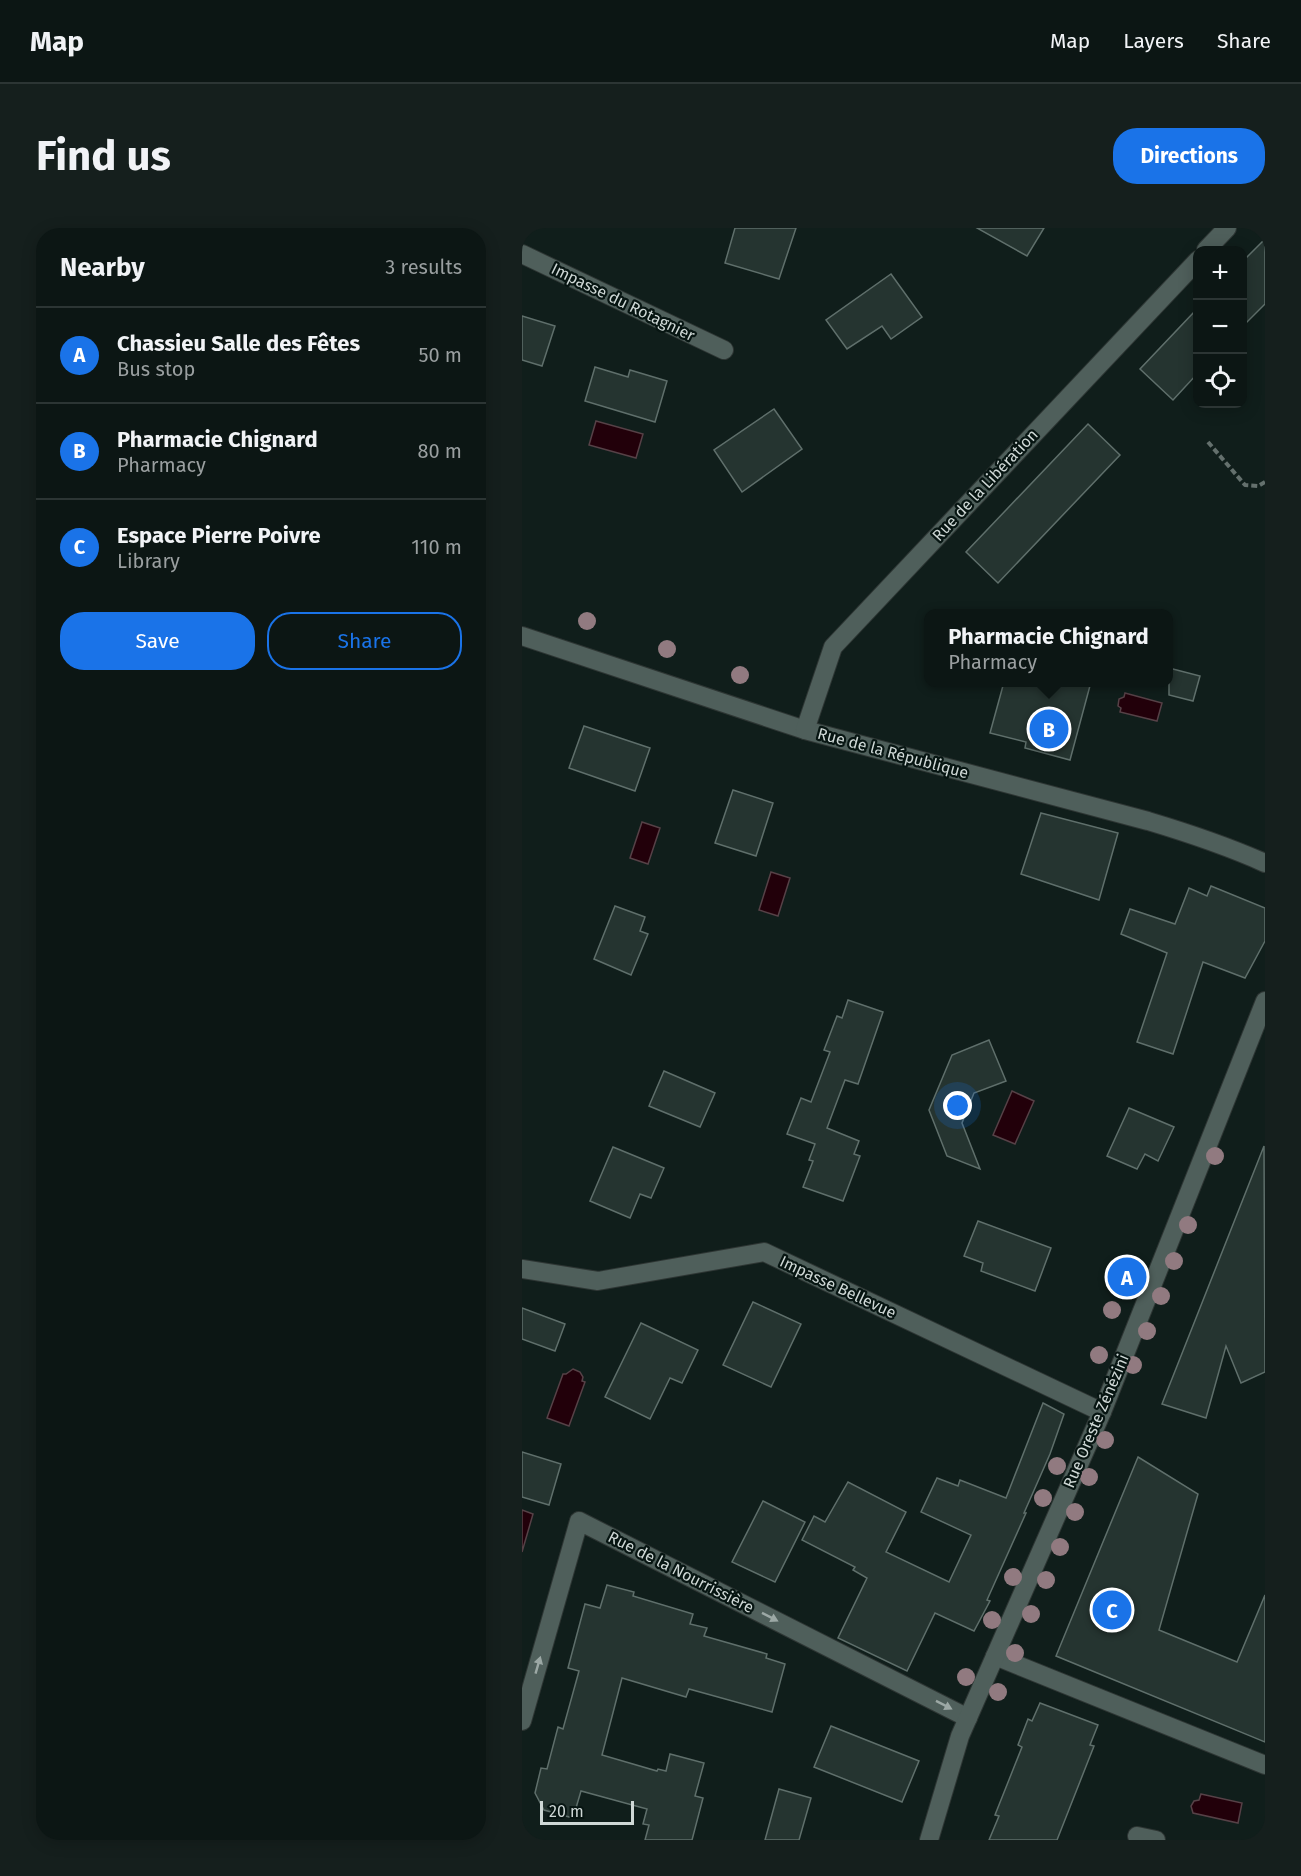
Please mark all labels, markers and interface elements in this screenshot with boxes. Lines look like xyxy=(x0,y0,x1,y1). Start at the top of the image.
text: Map xyxy=(30,25,84,58)
text: Map xyxy=(1050,28,1090,54)
text: Layers xyxy=(1123,28,1184,54)
text: Share xyxy=(1217,28,1271,54)
button: Directions xyxy=(1113,128,1265,184)
text: Find us xyxy=(36,131,171,181)
map controls xyxy=(1193,246,1247,408)
button: + xyxy=(1193,246,1247,300)
text: Nearby xyxy=(60,252,145,283)
text: 3 results xyxy=(385,255,462,279)
street label: Impasse du Rotagnier xyxy=(548,259,699,345)
button: − xyxy=(1193,300,1247,354)
text: Chassieu Salle des Fêtes xyxy=(117,330,360,357)
text: A xyxy=(74,343,85,367)
text: 50 m xyxy=(418,343,462,367)
button: locate xyxy=(1193,354,1247,408)
text: Bus stop xyxy=(117,357,195,381)
street label: Rue de la Libération xyxy=(928,425,1042,545)
text: Pharmacie Chignard xyxy=(117,426,318,453)
text: B xyxy=(73,439,86,463)
text: 80 m xyxy=(417,439,462,463)
text: Pharmacy xyxy=(117,453,206,477)
text: Espace Pierre Poivre xyxy=(117,522,321,549)
text: C xyxy=(74,535,85,559)
text: 110 m xyxy=(411,535,462,559)
text: Library xyxy=(117,549,180,573)
popup xyxy=(924,609,1173,687)
button: Save xyxy=(60,612,255,670)
button: Share xyxy=(267,612,462,670)
text: Pharmacie Chignard xyxy=(948,623,1149,650)
text: Pharmacy xyxy=(948,650,1037,674)
pin: B xyxy=(1030,706,1068,752)
street label: Rue de la République xyxy=(816,724,970,782)
your location xyxy=(943,1091,972,1120)
street label: Impasse Bellevue xyxy=(777,1252,899,1322)
pin: A xyxy=(1108,1254,1146,1300)
street label: Rue Oreste Zénézini xyxy=(1059,1351,1133,1491)
street label: Rue de la Nourrissière xyxy=(605,1527,757,1617)
pin: C xyxy=(1092,1588,1132,1632)
one-way arrow xyxy=(761,1612,778,1622)
one-way arrow xyxy=(534,1656,543,1674)
one-way arrow xyxy=(935,1701,952,1710)
scale bar xyxy=(540,1798,634,1826)
text: 20 m xyxy=(549,1802,584,1821)

